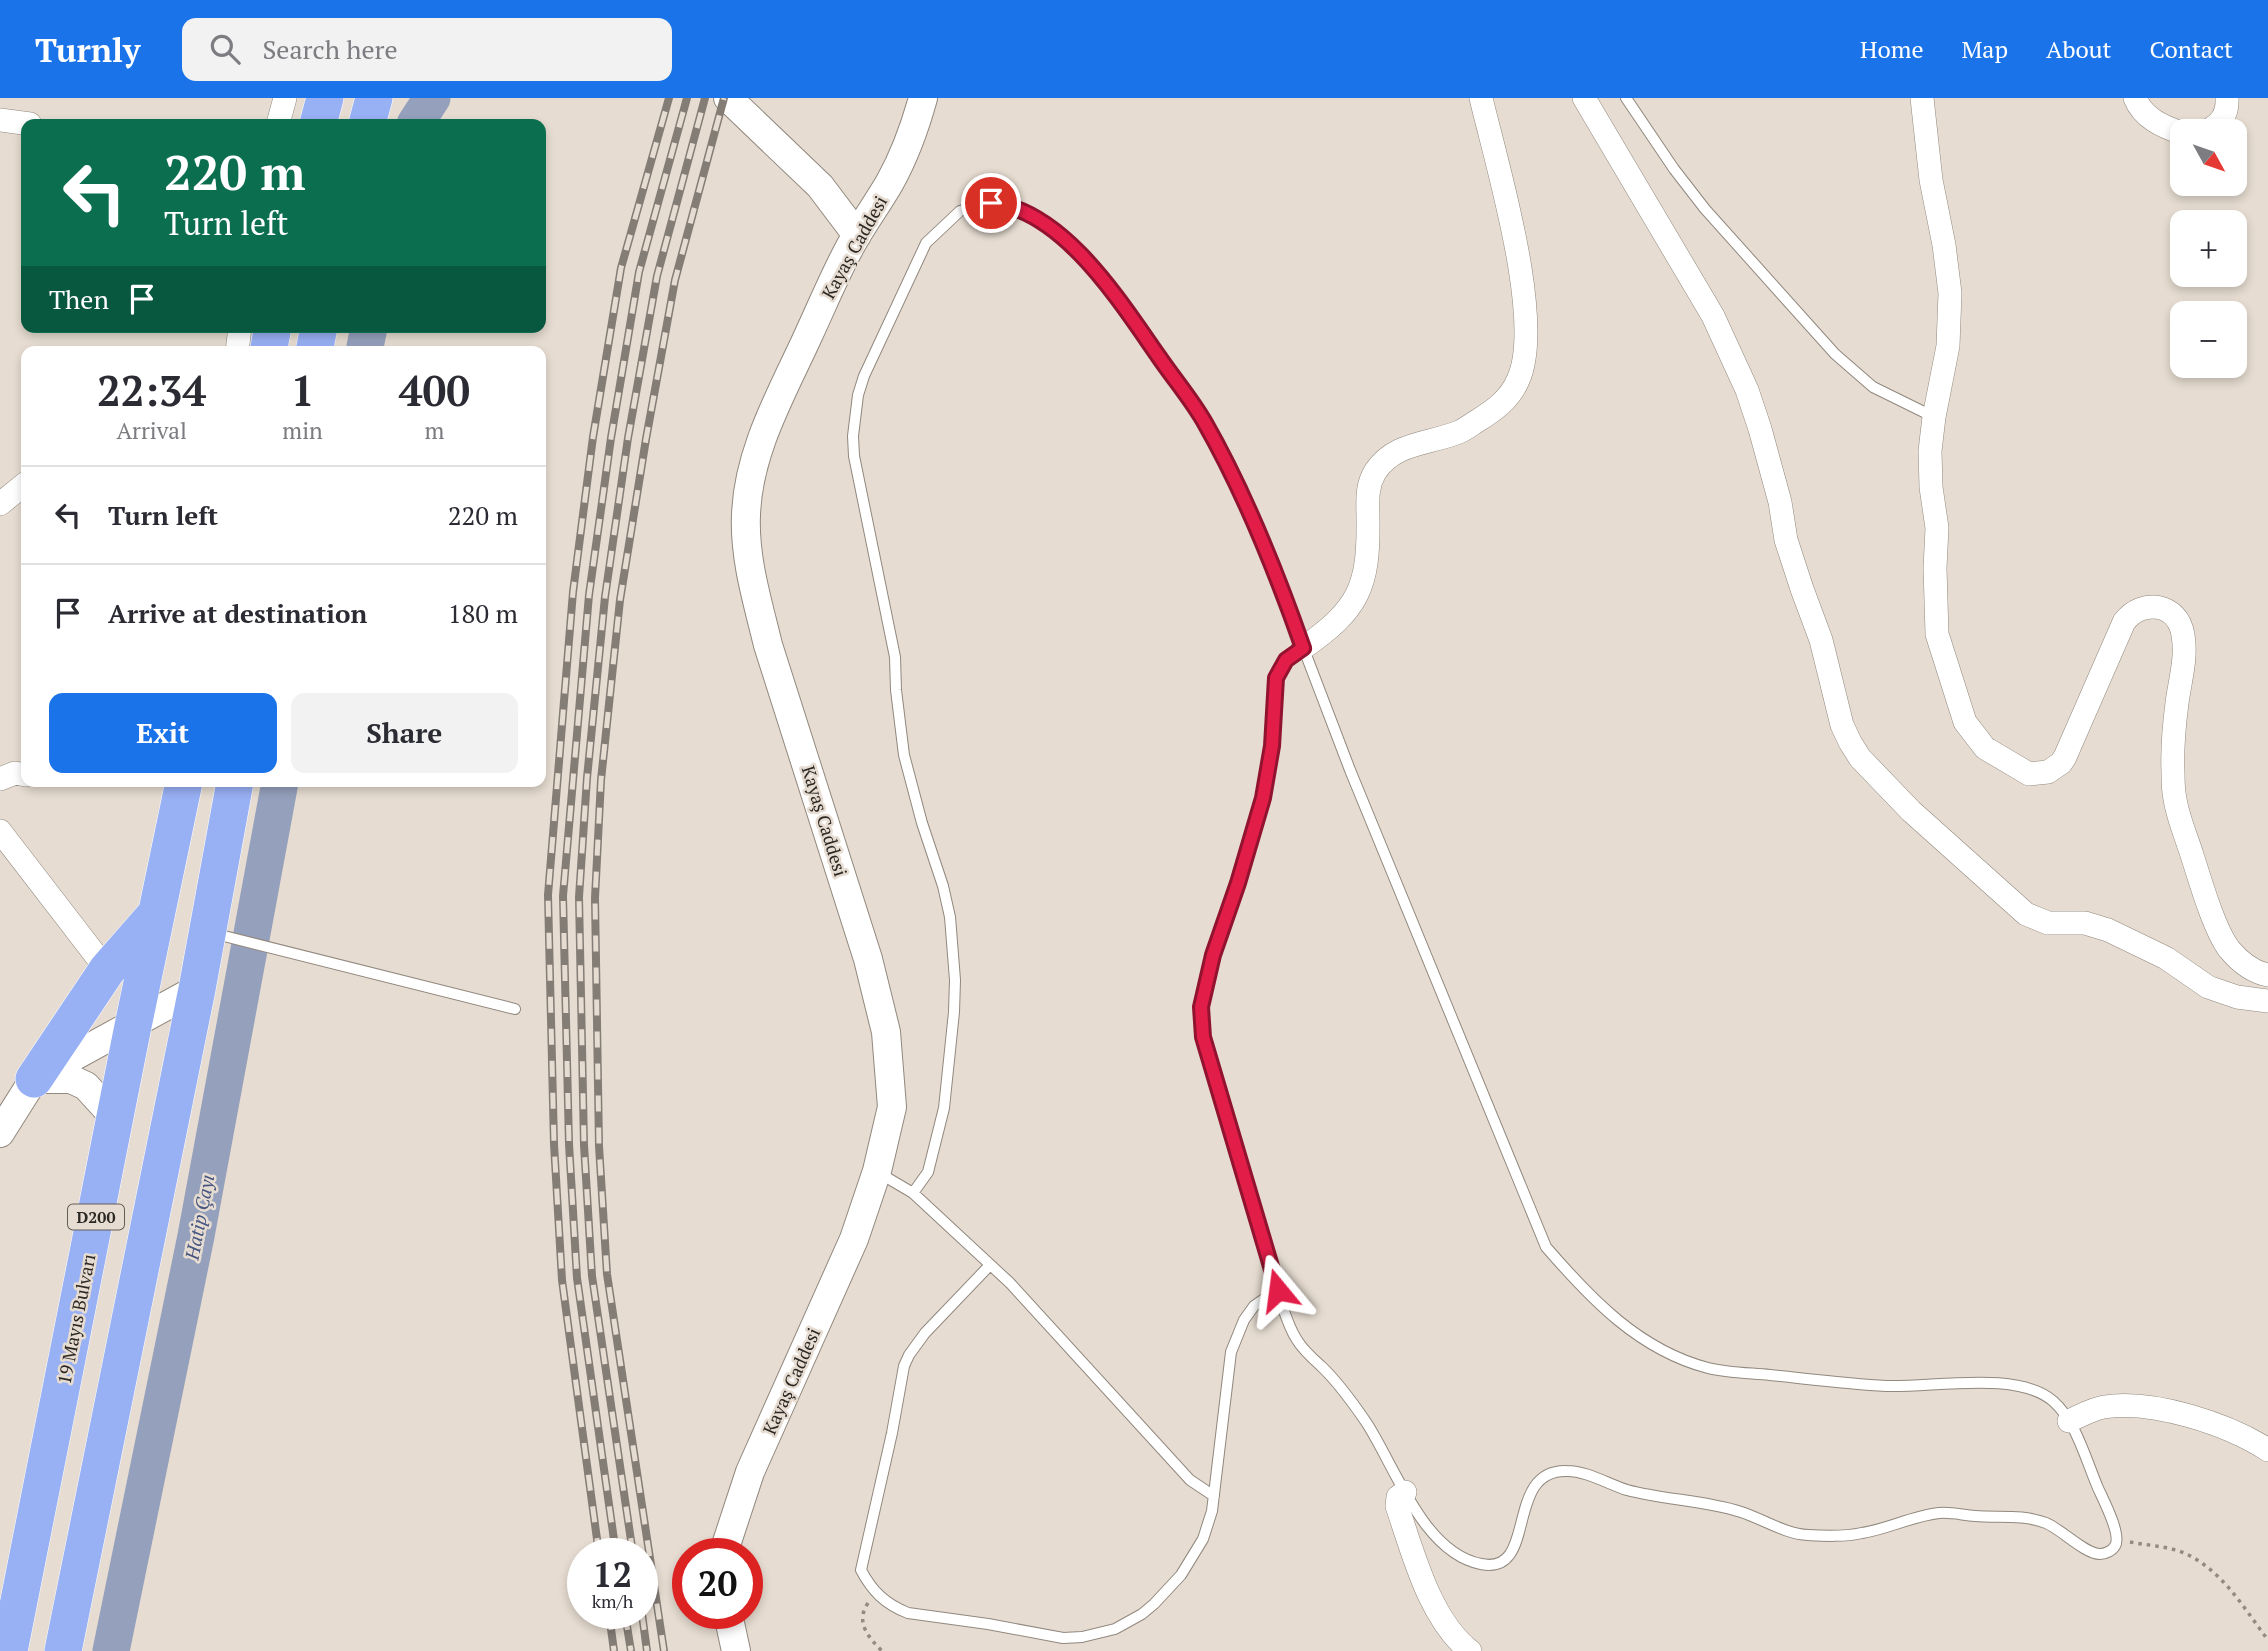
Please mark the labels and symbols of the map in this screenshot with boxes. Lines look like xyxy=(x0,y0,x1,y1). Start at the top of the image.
north arrow xyxy=(2170,119,2247,196)
pin xyxy=(961,173,1021,233)
street label: Kayaş Caddesi xyxy=(816,191,892,303)
street label: Kayaş Caddesi xyxy=(797,763,853,879)
water label: Hatip Çayı xyxy=(178,1172,219,1263)
road number: D200 xyxy=(68,1204,124,1230)
street label: 19 Mayıs Bulvarı xyxy=(52,1252,100,1386)
position arrow xyxy=(1241,1253,1315,1327)
street label: Kayaş Caddesi xyxy=(757,1324,825,1438)
speed limit sign: 20 xyxy=(672,1538,763,1629)

